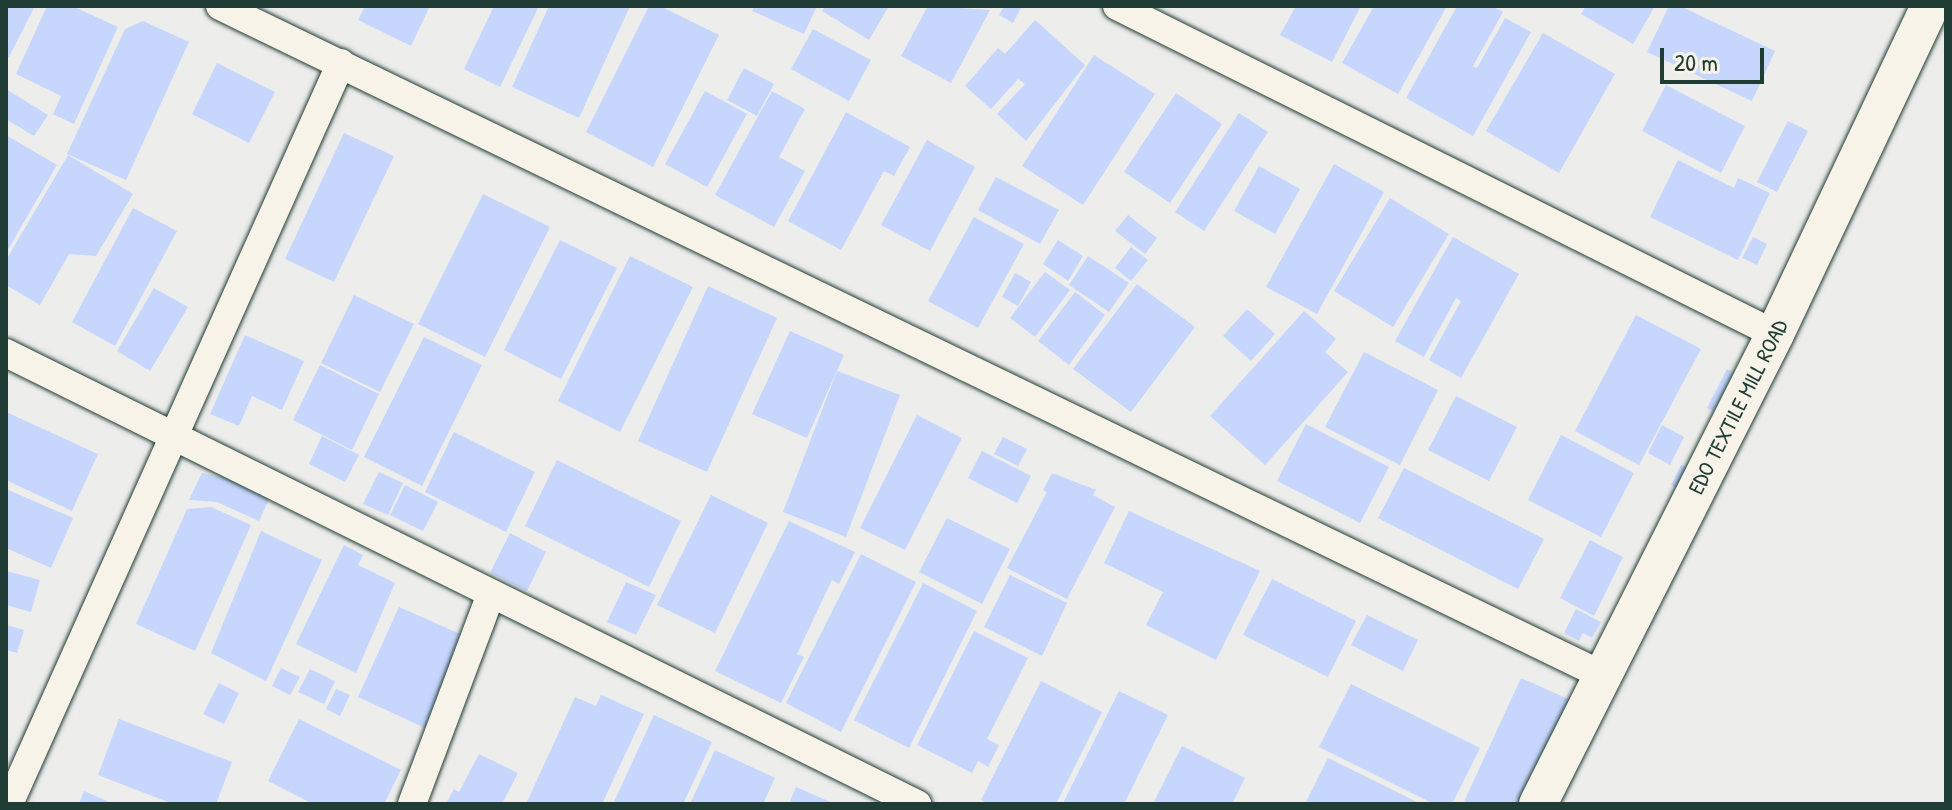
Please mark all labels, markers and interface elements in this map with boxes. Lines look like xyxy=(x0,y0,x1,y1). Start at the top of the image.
scale bar xyxy=(1664,32,1768,82)
text: 20 m xyxy=(1674,46,1718,78)
street label: EDO TEXTILE MILL ROAD xyxy=(1683,315,1793,499)

